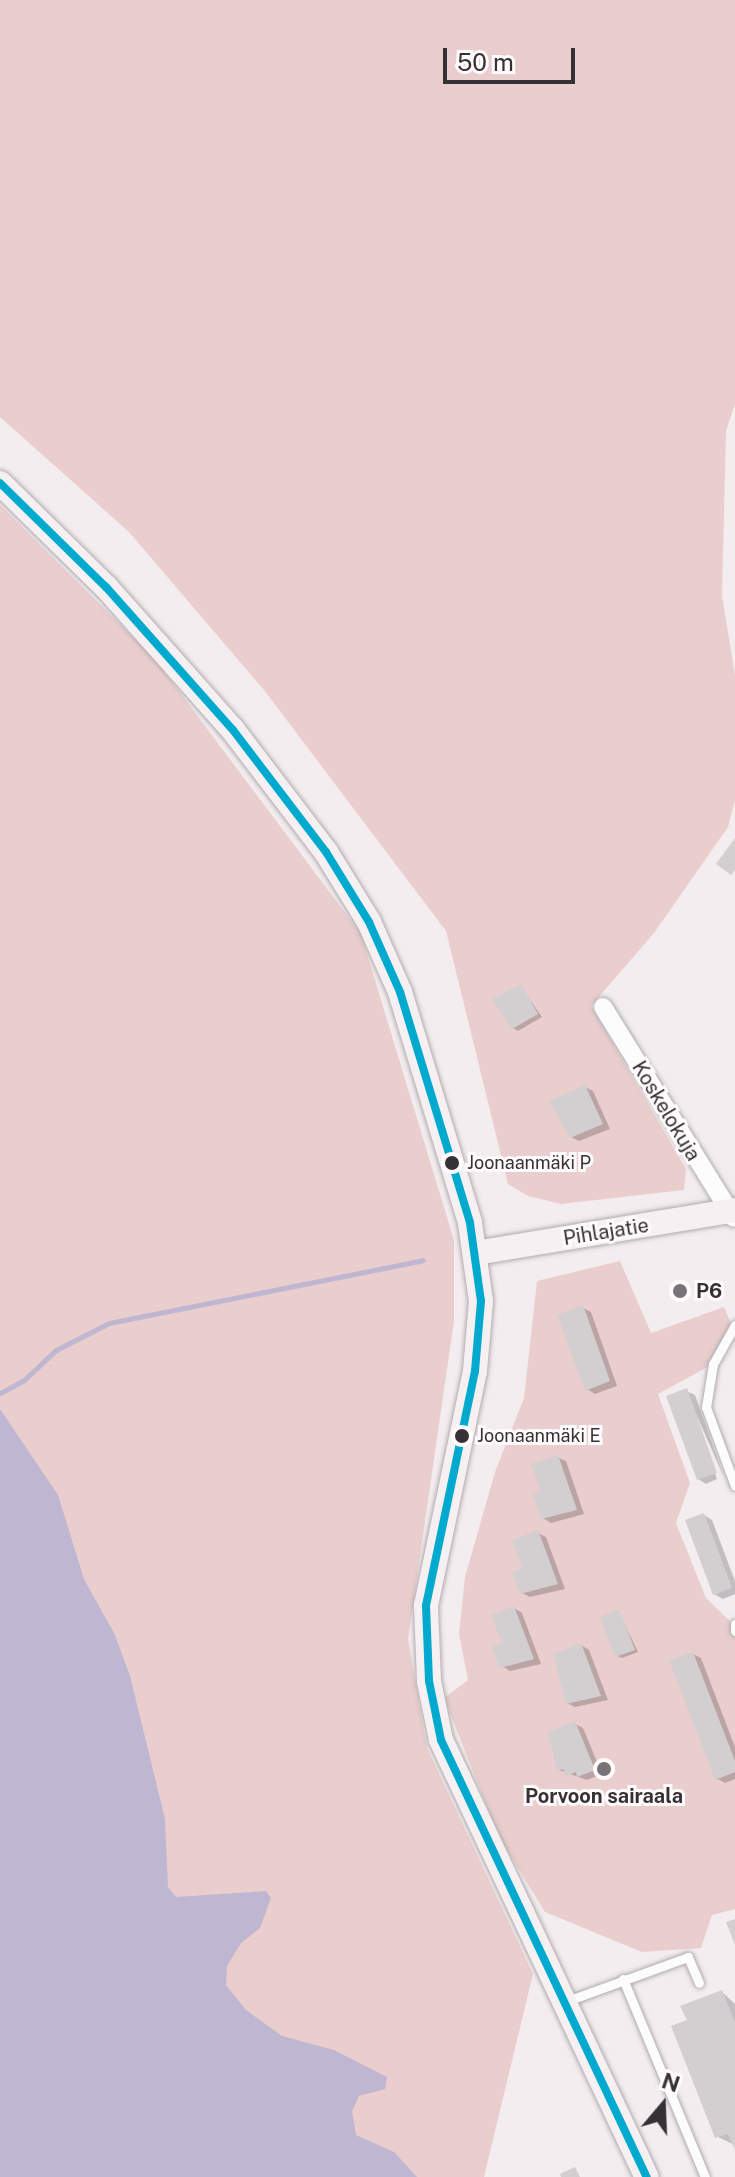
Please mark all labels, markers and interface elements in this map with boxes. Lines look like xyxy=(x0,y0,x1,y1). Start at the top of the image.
scale bar xyxy=(447,32,579,82)
text: 50 m xyxy=(457,48,514,76)
street label: Koskelokuja xyxy=(627,1057,705,1165)
place label: Joonaanmäki P xyxy=(467,1152,591,1174)
marker: Joonaanmäki P xyxy=(444,1155,460,1171)
street label: Pihlajatie xyxy=(562,1213,650,1251)
place label: P6 xyxy=(696,1279,722,1303)
marker: P6 xyxy=(671,1282,689,1300)
place label: Joonaanmäki E xyxy=(477,1425,601,1447)
marker: Joonaanmäki E xyxy=(454,1428,470,1444)
marker: Porvoon sairaala xyxy=(593,1758,615,1780)
place label: Porvoon sairaala xyxy=(525,1784,683,1808)
north arrow xyxy=(623,2065,703,2145)
text: N xyxy=(658,2067,683,2097)

